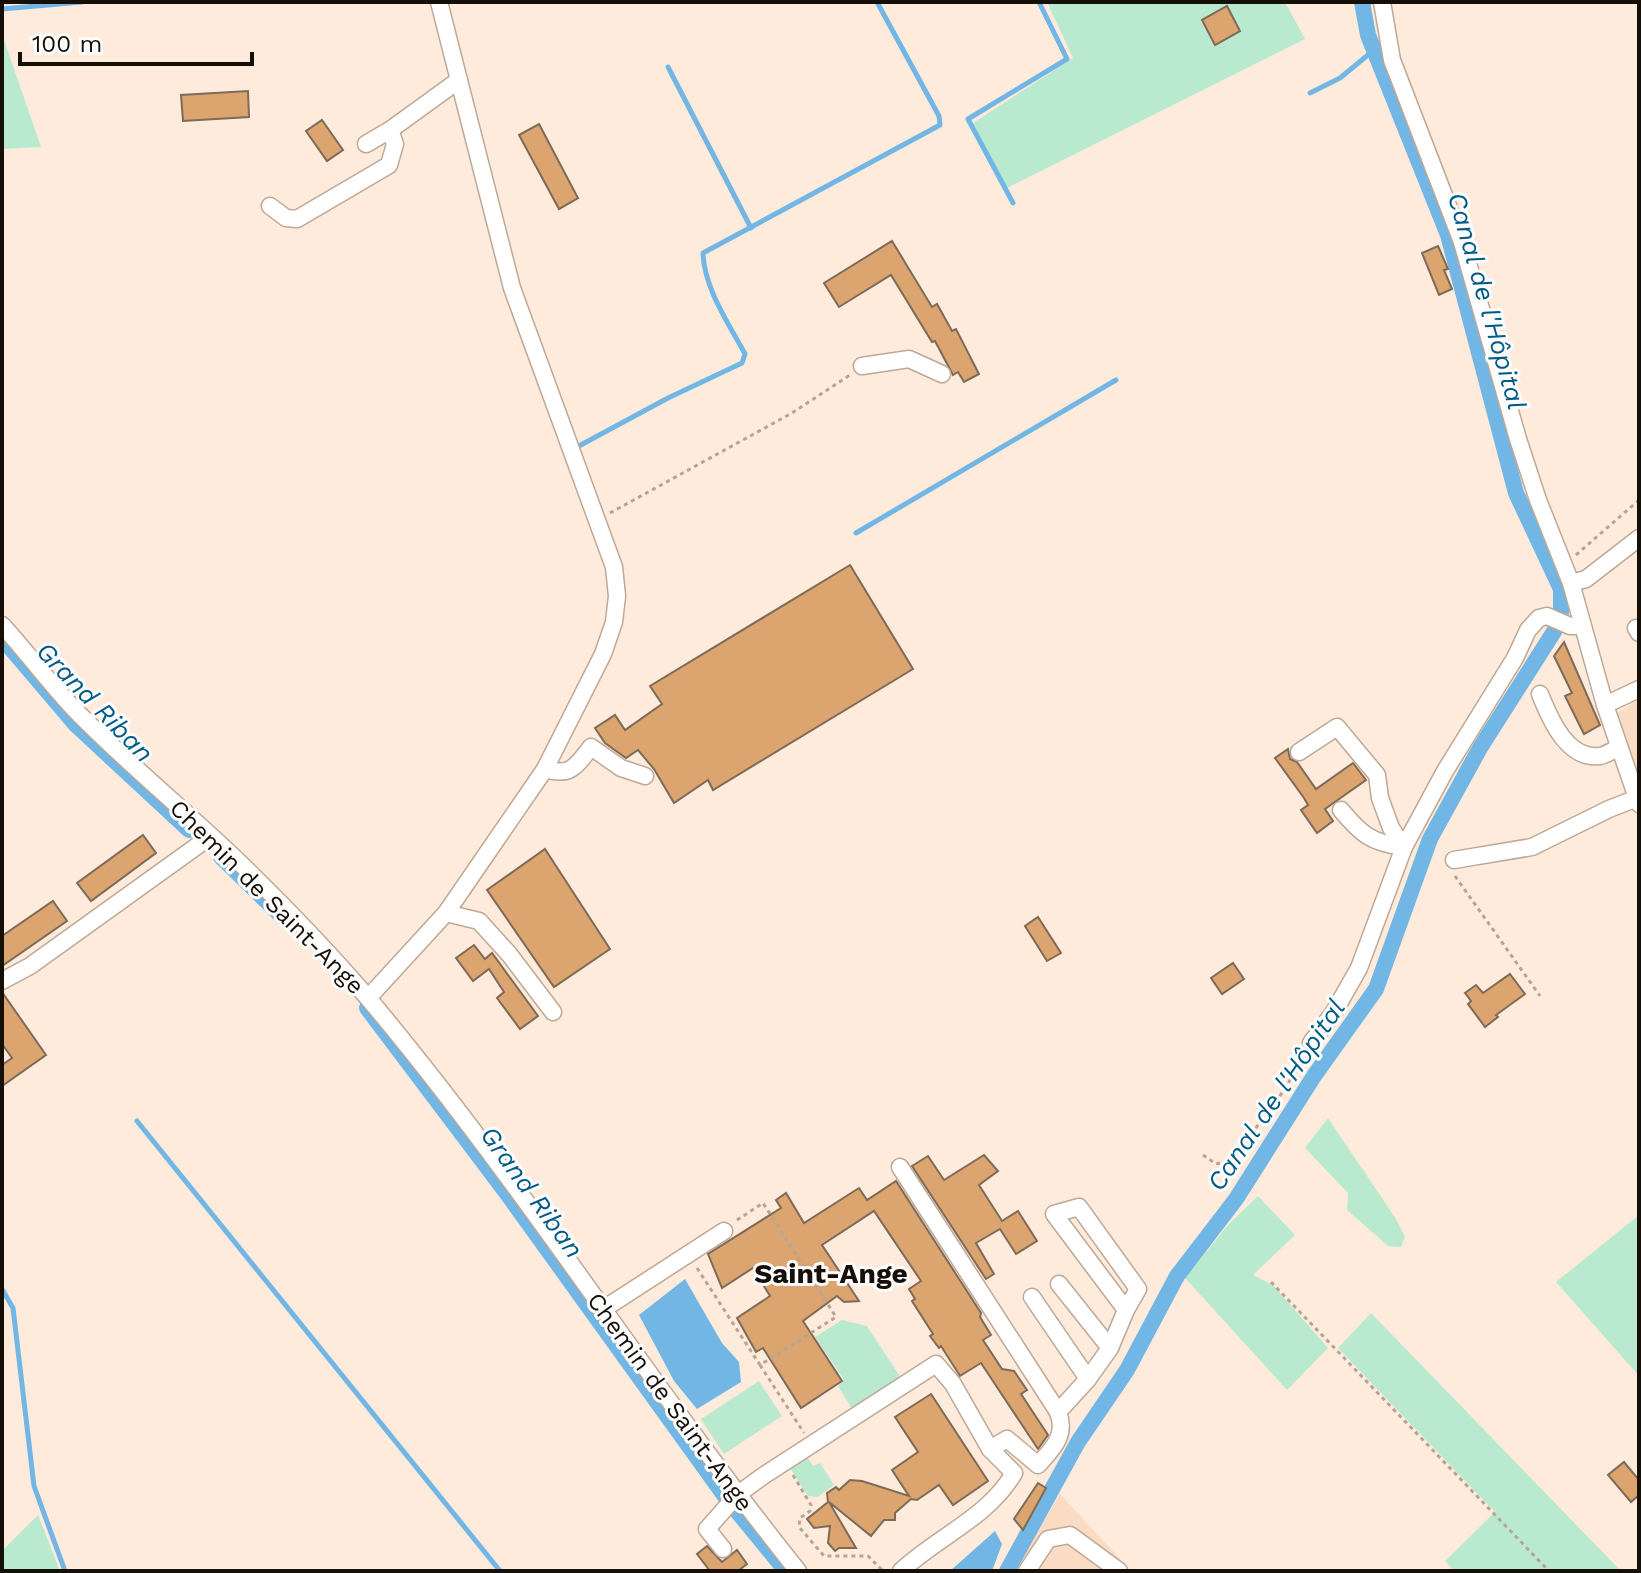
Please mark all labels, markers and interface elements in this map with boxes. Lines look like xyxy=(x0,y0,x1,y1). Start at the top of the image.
scale bar xyxy=(20,16,252,66)
text: 100 m xyxy=(32,30,102,58)
water label: Canal de l'Hôpital xyxy=(1442,189,1532,413)
water label: Grand Riban xyxy=(30,636,160,768)
street label: Chemin de Saint-Ange xyxy=(164,794,370,1000)
water label: Canal de l'Hôpital xyxy=(1201,993,1351,1196)
water label: Grand Riban xyxy=(474,1120,590,1264)
district label: Saint-Ange xyxy=(754,1257,908,1290)
street label: Chemin de Saint-Ange xyxy=(581,1287,759,1517)

